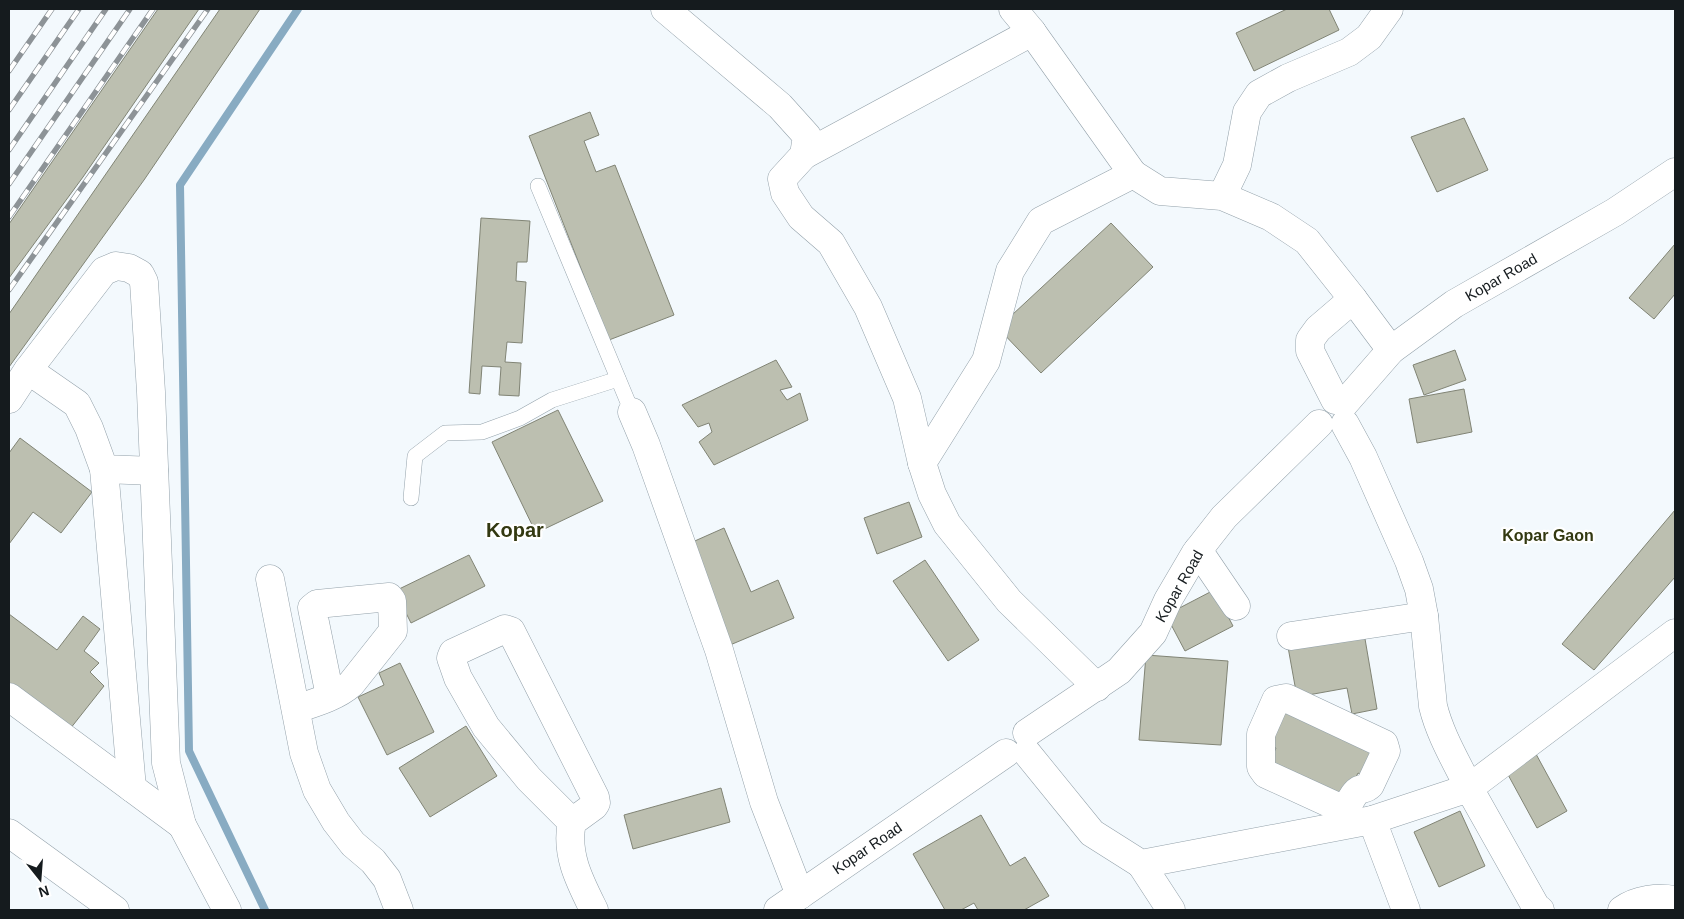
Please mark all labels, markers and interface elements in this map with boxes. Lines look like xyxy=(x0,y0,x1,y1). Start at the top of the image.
street label: Kopar Road xyxy=(1462,250,1540,304)
district label: Kopar xyxy=(486,519,544,541)
district label: Kopar Gaon xyxy=(1502,527,1594,544)
street label: Kopar Road xyxy=(1152,547,1206,625)
street label: Kopar Road xyxy=(829,819,905,877)
north arrow xyxy=(15,854,65,904)
text: N xyxy=(37,882,51,901)

